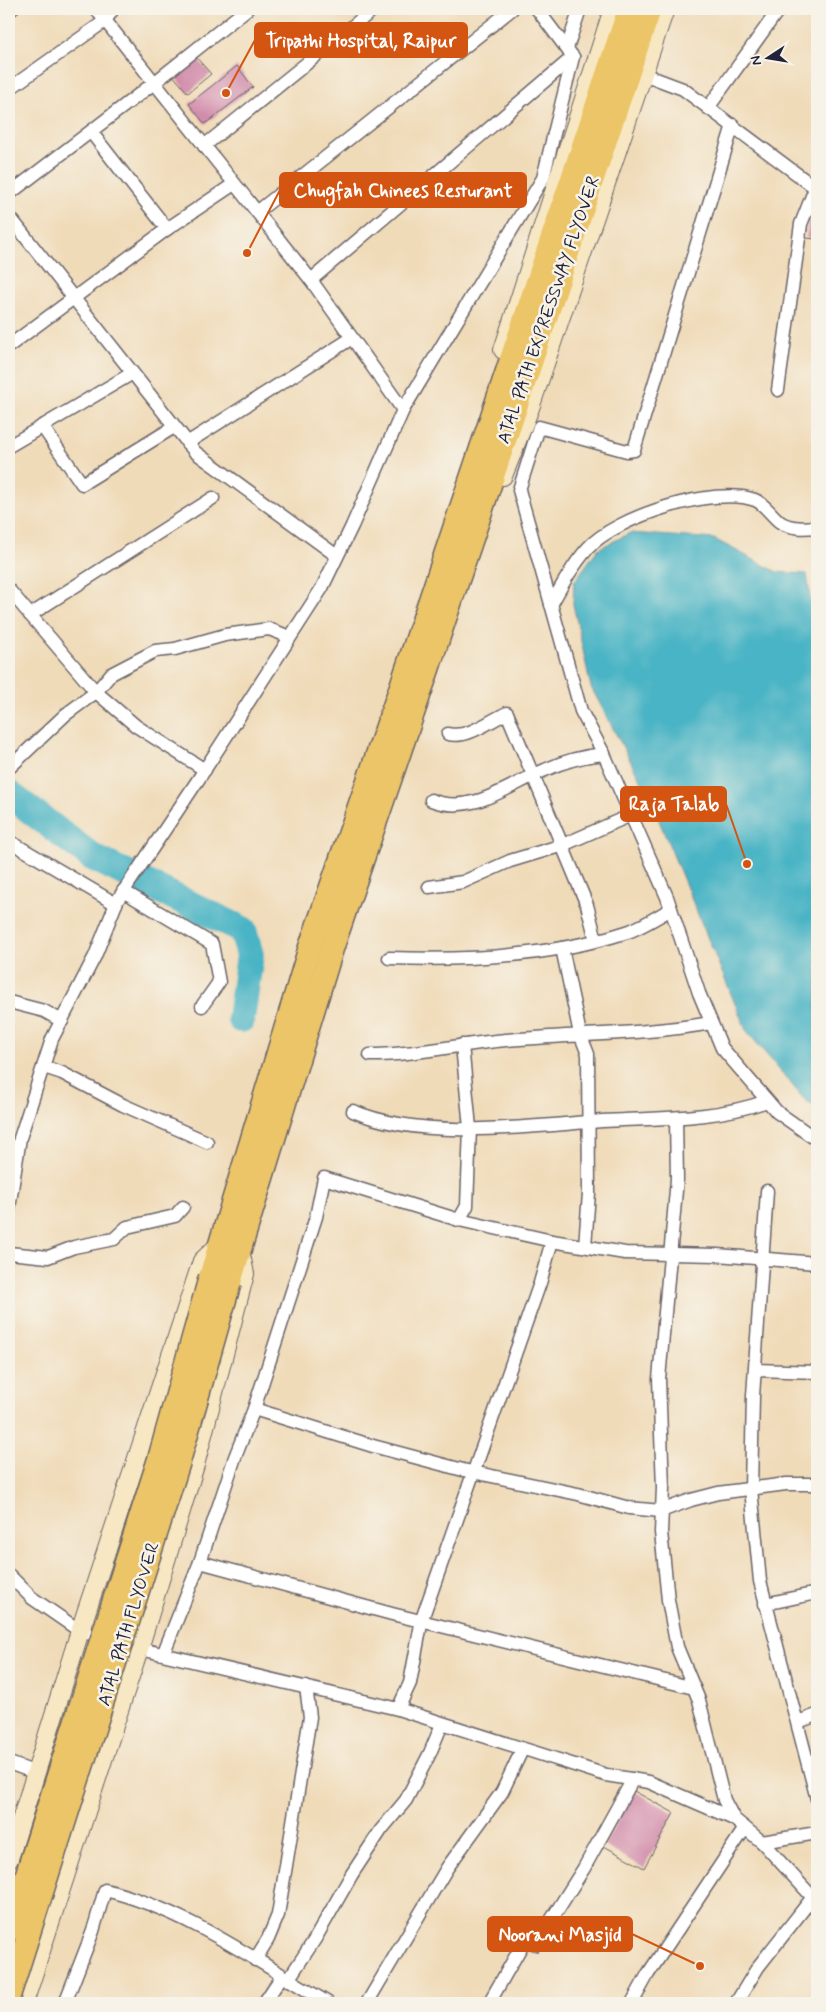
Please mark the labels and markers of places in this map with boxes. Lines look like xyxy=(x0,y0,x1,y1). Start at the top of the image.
callout: Tripathi Hospital, Raipur xyxy=(255,23,467,57)
callout: Chugfah Chinees Resturant xyxy=(280,173,526,207)
callout: Raja Talab xyxy=(621,787,726,821)
callout: Noorani Masjid xyxy=(488,1917,632,1951)

